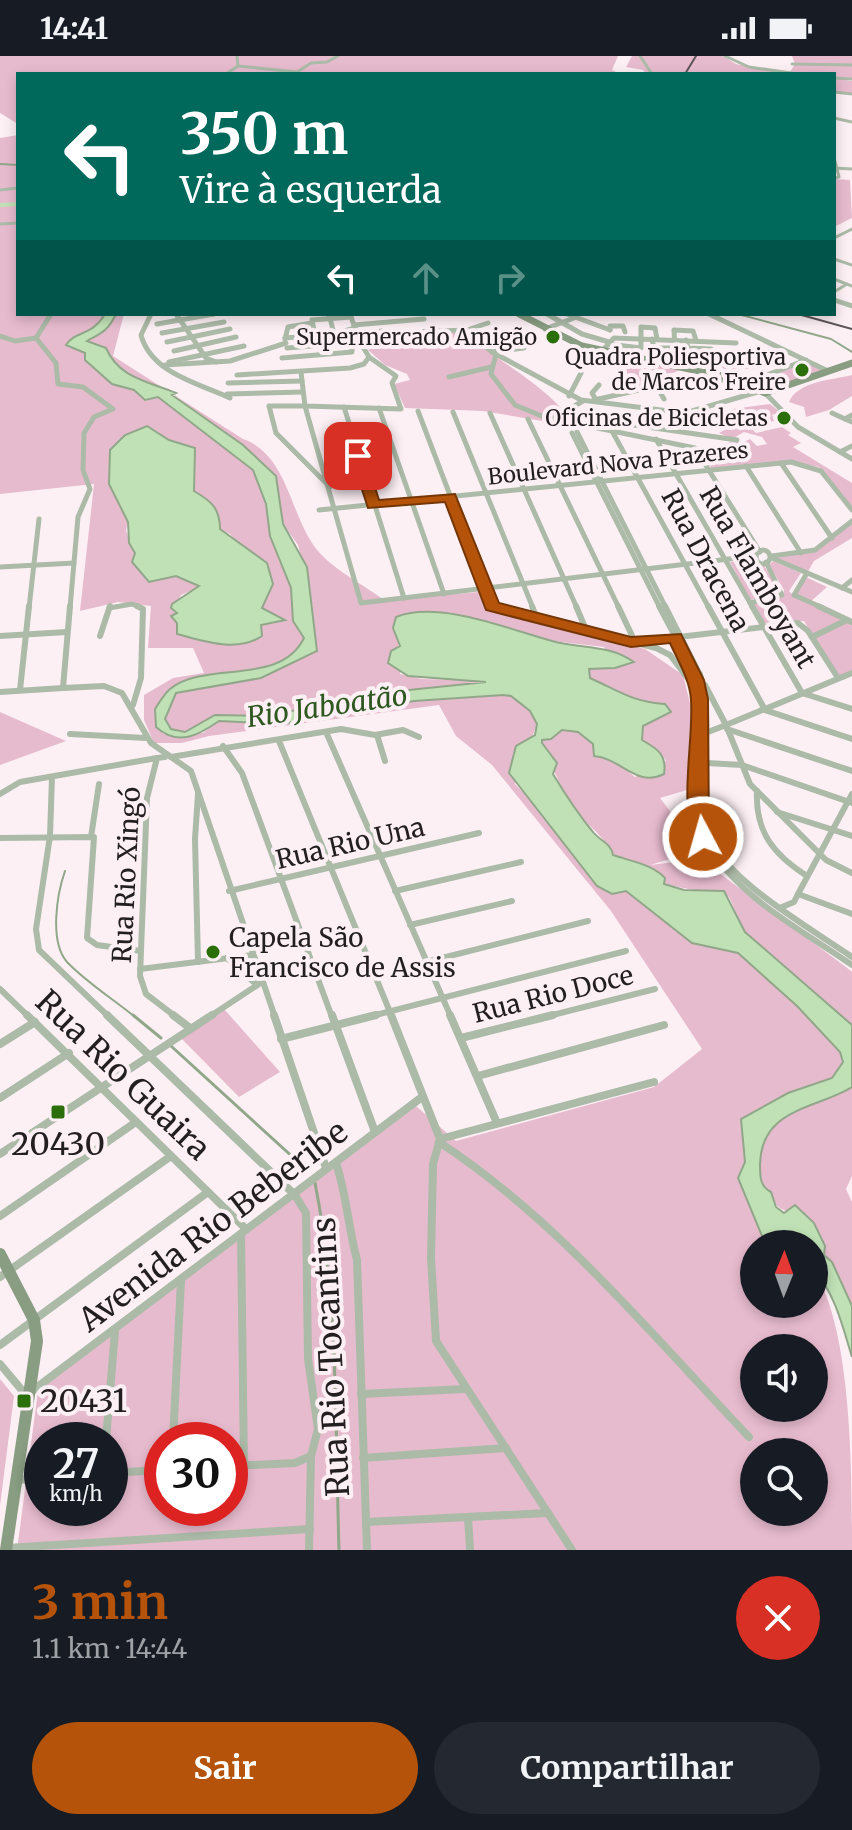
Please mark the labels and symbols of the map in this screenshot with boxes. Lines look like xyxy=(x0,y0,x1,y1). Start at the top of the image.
place label: Supermercado Amigão xyxy=(296,323,537,351)
marker: Supermercado Amigão xyxy=(544,328,562,346)
place label: Quadra Poliesportiva de Marcos Freire xyxy=(565,343,786,396)
marker: Quadra Poliesportiva de Marcos Freire xyxy=(793,361,811,379)
place label: Oficinas de Bicicletas xyxy=(545,404,768,432)
marker: Oficinas de Bicicletas xyxy=(775,409,793,427)
pin xyxy=(324,422,392,490)
street label: Boulevard Nova Prazeres xyxy=(486,435,750,491)
street label: Rua Flamboyant xyxy=(693,480,823,674)
street label: Rua Dracena xyxy=(655,483,757,637)
water label: Rio Jaboatão xyxy=(244,677,410,735)
street label: Rua Rio Xingó xyxy=(105,786,147,964)
position arrow xyxy=(661,795,745,879)
street label: Rua Rio Una xyxy=(272,810,428,876)
place label: Capela São Francisco de Assis xyxy=(229,921,456,984)
marker: Capela São Francisco de Assis xyxy=(204,943,222,961)
street label: Rua Rio Doce xyxy=(469,958,637,1030)
street label: Rua Rio Guaira xyxy=(27,982,219,1168)
marker: 20430 xyxy=(49,1103,67,1121)
street label: Avenida Rio Beberibe xyxy=(70,1112,355,1341)
place label: 20430 xyxy=(11,1124,105,1164)
street label: Rua Rio Tocantins xyxy=(304,1216,358,1498)
north arrow xyxy=(740,1230,828,1318)
place label: 20431 xyxy=(40,1381,127,1421)
marker: 20431 xyxy=(15,1392,33,1410)
speed limit sign: 30 xyxy=(144,1422,248,1526)

